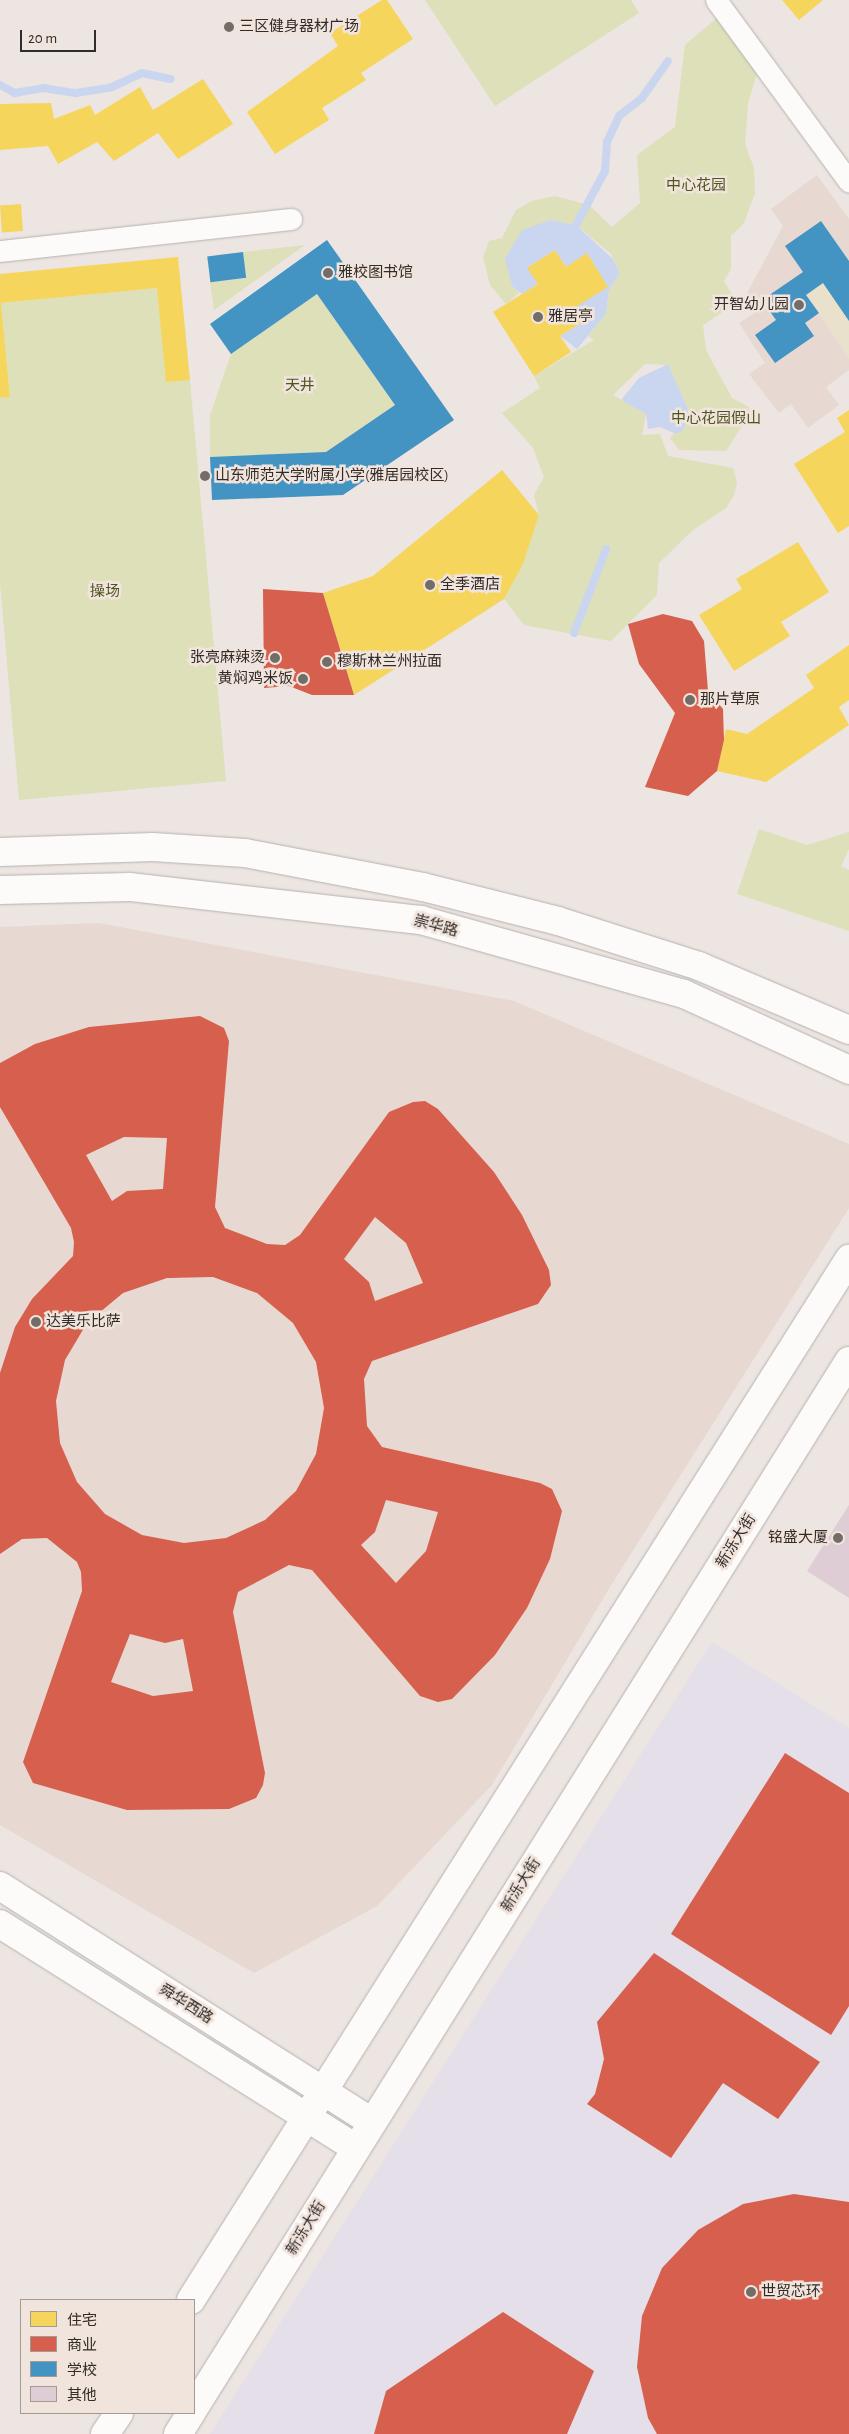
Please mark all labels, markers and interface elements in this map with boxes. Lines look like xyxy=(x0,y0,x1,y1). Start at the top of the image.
place label: 三区健身器材广场 xyxy=(239,18,359,36)
scale bar xyxy=(22,20,99,52)
marker: 三区健身器材广场 xyxy=(223,21,235,33)
text: 20 m xyxy=(28,31,57,46)
park label: 中心花园 xyxy=(666,177,726,195)
place label: 雅校图书馆 xyxy=(338,264,413,282)
marker: 雅校图书馆 xyxy=(322,267,334,279)
place label: 开智幼儿园 xyxy=(714,296,789,314)
marker: 开智幼儿园 xyxy=(793,299,805,311)
place label: 雅居亭 xyxy=(548,308,593,326)
marker: 雅居亭 xyxy=(532,311,544,323)
park label: 天井 xyxy=(285,377,315,395)
park label: 中心花园假山 xyxy=(671,410,761,428)
place label: 山东师范大学附属小学(雅居园校区) xyxy=(215,467,449,485)
marker: 山东师范大学附属小学(雅居园校区) xyxy=(199,470,211,482)
place label: 全季酒店 xyxy=(440,576,500,594)
marker: 全季酒店 xyxy=(424,579,436,591)
park label: 操场 xyxy=(90,583,120,601)
place label: 张亮麻辣烫 xyxy=(190,649,265,667)
marker: 张亮麻辣烫 xyxy=(269,652,281,664)
place label: 穆斯林兰州拉面 xyxy=(337,653,442,671)
marker: 穆斯林兰州拉面 xyxy=(321,656,333,668)
place label: 黄焖鸡米饭 xyxy=(218,670,293,688)
marker: 黄焖鸡米饭 xyxy=(297,673,309,685)
place label: 那片草原 xyxy=(700,691,760,709)
marker: 那片草原 xyxy=(684,694,696,706)
street label: 崇华路 xyxy=(412,911,460,941)
place label: 达美乐比萨 xyxy=(46,1313,121,1331)
marker: 达美乐比萨 xyxy=(30,1316,42,1328)
street label: 新泺大街 xyxy=(712,1511,760,1571)
place label: 铭盛大厦 xyxy=(768,1529,828,1547)
marker: 铭盛大厦 xyxy=(832,1532,844,1544)
street label: 新泺大街 xyxy=(497,1855,545,1915)
street label: 舜华西路 xyxy=(156,1980,216,2028)
street label: 新泺大街 xyxy=(282,2198,330,2258)
place label: 世贸芯环 xyxy=(761,2283,821,2301)
marker: 世贸芯环 xyxy=(745,2286,757,2298)
legend xyxy=(20,2299,195,2414)
text: 住宅 xyxy=(67,2313,97,2328)
text: 商业 xyxy=(67,2338,97,2353)
text: 学校 xyxy=(67,2363,97,2378)
text: 其他 xyxy=(67,2388,97,2403)

